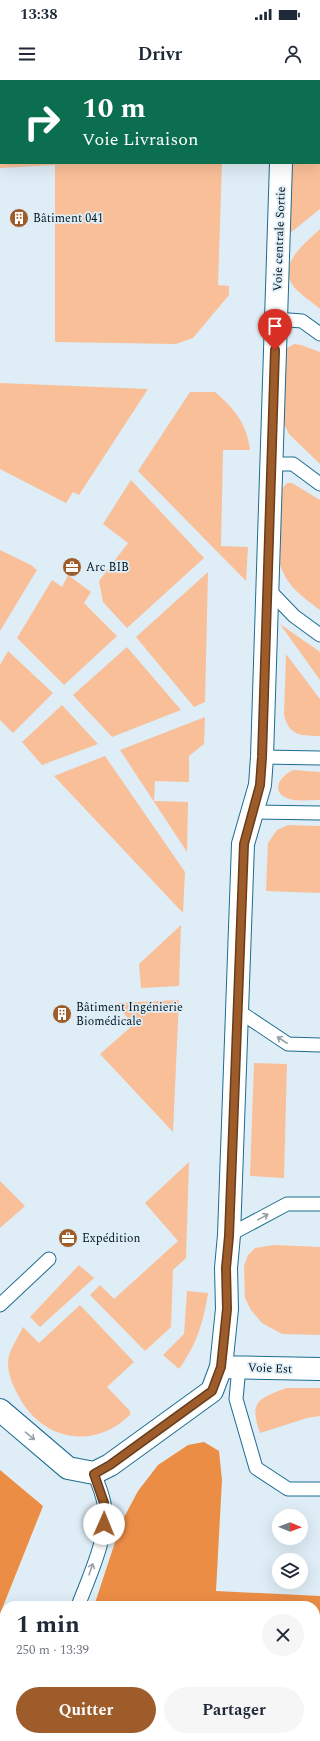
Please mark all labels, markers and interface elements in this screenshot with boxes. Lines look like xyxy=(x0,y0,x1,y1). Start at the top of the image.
text: 13:38 xyxy=(20,3,58,26)
text: Drivr xyxy=(138,41,182,68)
icon: menu xyxy=(16,43,38,65)
icon: person xyxy=(282,43,304,65)
text: 10 m xyxy=(82,87,146,130)
icon: right xyxy=(16,96,68,148)
text: Voie Livraison xyxy=(82,126,198,153)
street label: Voie centrale Sortie xyxy=(268,186,291,292)
building icon: Bâtiment 041 xyxy=(8,207,30,229)
place label: Bâtiment 041 xyxy=(33,209,103,228)
pin xyxy=(258,309,292,350)
icon: arrive xyxy=(264,315,286,337)
office icon: Arc BIB xyxy=(61,556,83,578)
place label: Arc BIB xyxy=(86,558,129,577)
place label: Bâtiment Ingénierie Biomédicale xyxy=(76,998,183,1031)
building icon: Bâtiment Ingénierie Biomédicale xyxy=(51,1003,73,1025)
one-way arrow xyxy=(277,1036,288,1044)
one-way arrow xyxy=(257,1212,269,1220)
office icon: Expédition xyxy=(57,1227,79,1249)
place label: Expédition xyxy=(82,1229,140,1248)
street label: Voie Est xyxy=(247,1358,293,1379)
one-way arrow xyxy=(24,1431,35,1440)
position arrow xyxy=(83,1503,125,1545)
north arrow xyxy=(272,1509,308,1545)
map controls xyxy=(272,1509,308,1589)
button: layers xyxy=(272,1553,308,1589)
one-way arrow xyxy=(88,1564,96,1576)
text: 1 min xyxy=(16,1607,80,1643)
button: close xyxy=(262,1614,304,1656)
text: 250 m · 13:39 xyxy=(16,1640,89,1660)
button: Quitter xyxy=(16,1687,156,1733)
button: Partager xyxy=(164,1687,304,1733)

